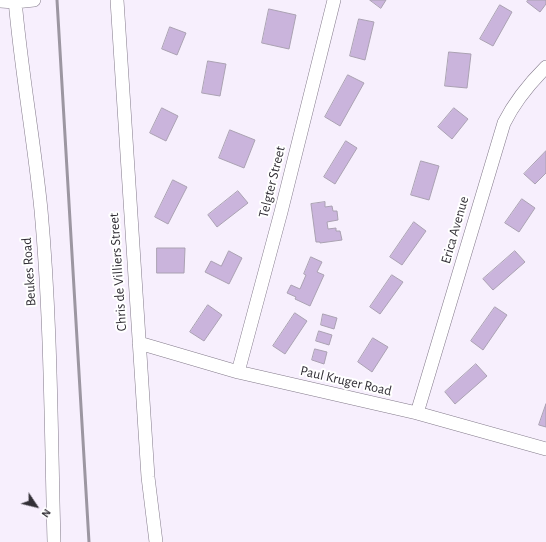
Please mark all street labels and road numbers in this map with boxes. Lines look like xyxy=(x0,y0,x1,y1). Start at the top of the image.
street label: Telgter Street xyxy=(255,144,289,220)
street label: Erica Avenue xyxy=(437,194,473,266)
street label: Chris de Villiers Street xyxy=(105,212,131,332)
street label: Beukes Road xyxy=(18,237,40,307)
street label: Paul Kruger Road xyxy=(299,362,393,400)

